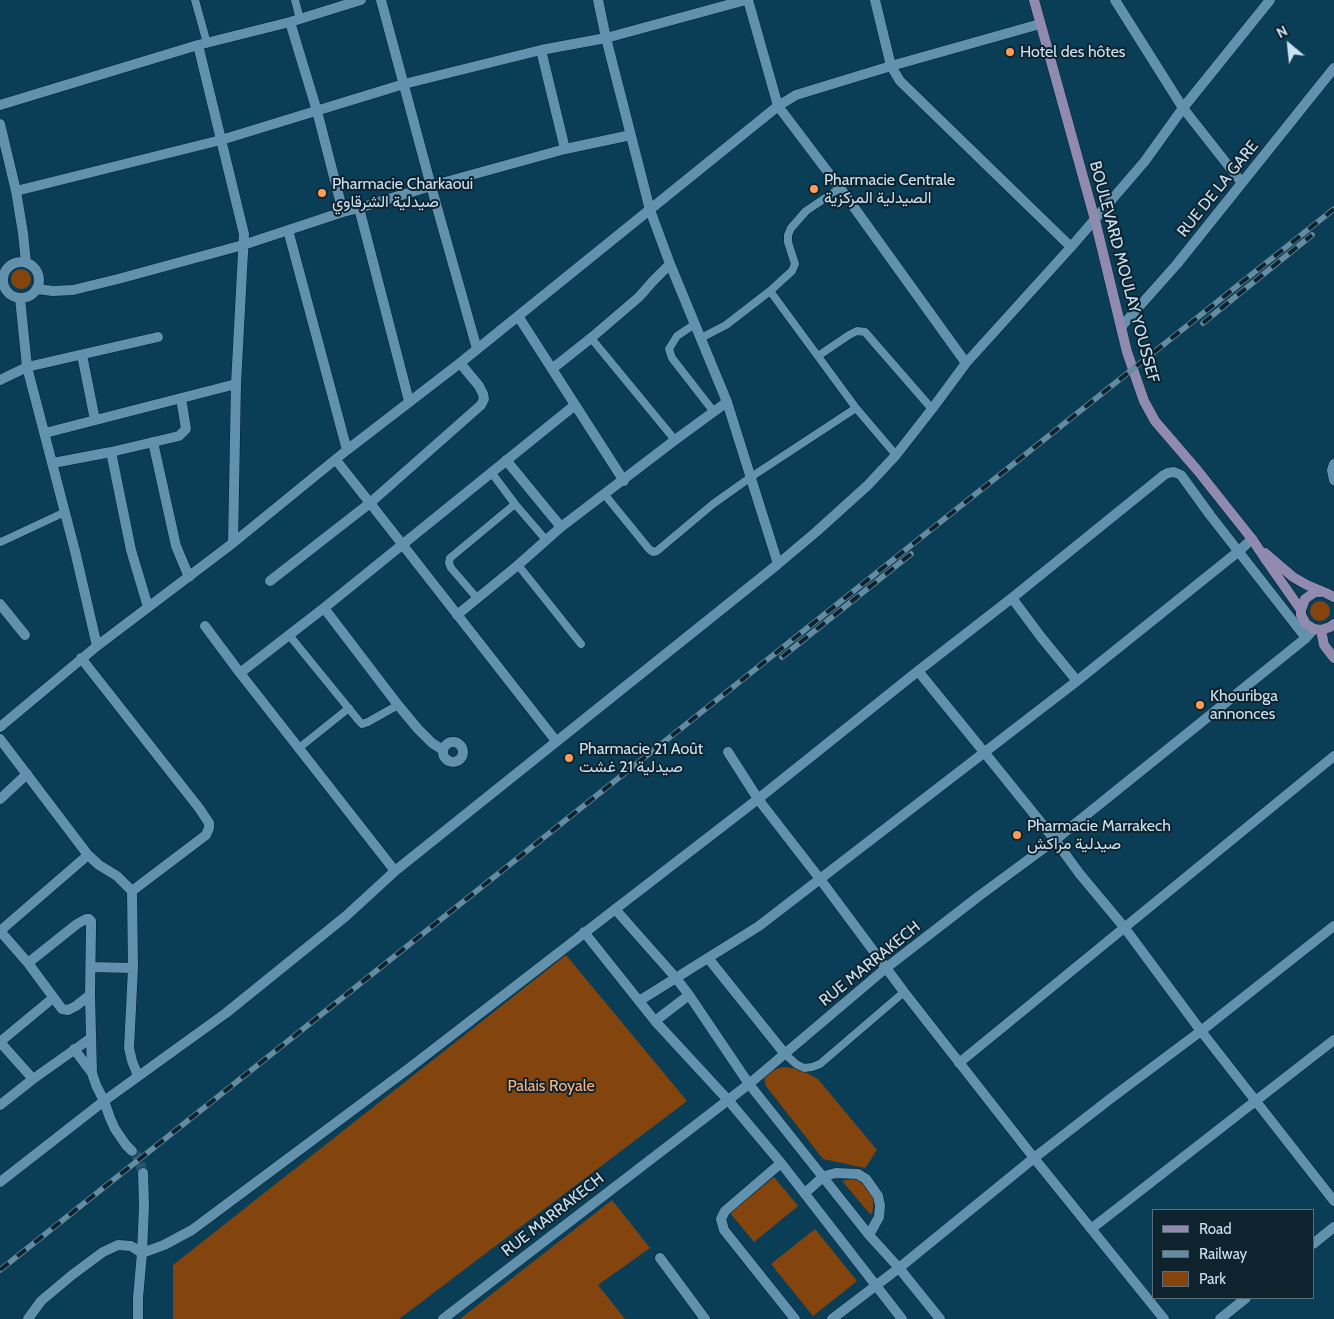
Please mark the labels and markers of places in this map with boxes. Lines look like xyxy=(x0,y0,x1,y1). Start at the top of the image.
place label: Hotel des hôtes xyxy=(1020,42,1125,62)
marker: Hotel des hôtes xyxy=(1004,46,1016,58)
place label: Pharmacie Centrale الصيدلية المركزية xyxy=(824,170,955,208)
place label: Pharmacie Charkaoui صيدلية الشرقاوي xyxy=(332,174,473,212)
marker: Pharmacie Centrale الصيدلية المركزية xyxy=(808,183,820,195)
marker: Pharmacie Charkaoui صيدلية الشرقاوي xyxy=(316,187,328,199)
place label: Khouribga annonces xyxy=(1210,686,1278,724)
marker: Khouribga annonces xyxy=(1194,699,1206,711)
place label: Pharmacie 21 Août صيدلية 21 غشت xyxy=(579,739,703,777)
marker: Pharmacie 21 Août صيدلية 21 غشت xyxy=(563,752,575,764)
place label: Pharmacie Marrakech صيدلية مراكش xyxy=(1027,816,1171,854)
marker: Pharmacie Marrakech صيدلية مراكش xyxy=(1011,829,1023,841)

